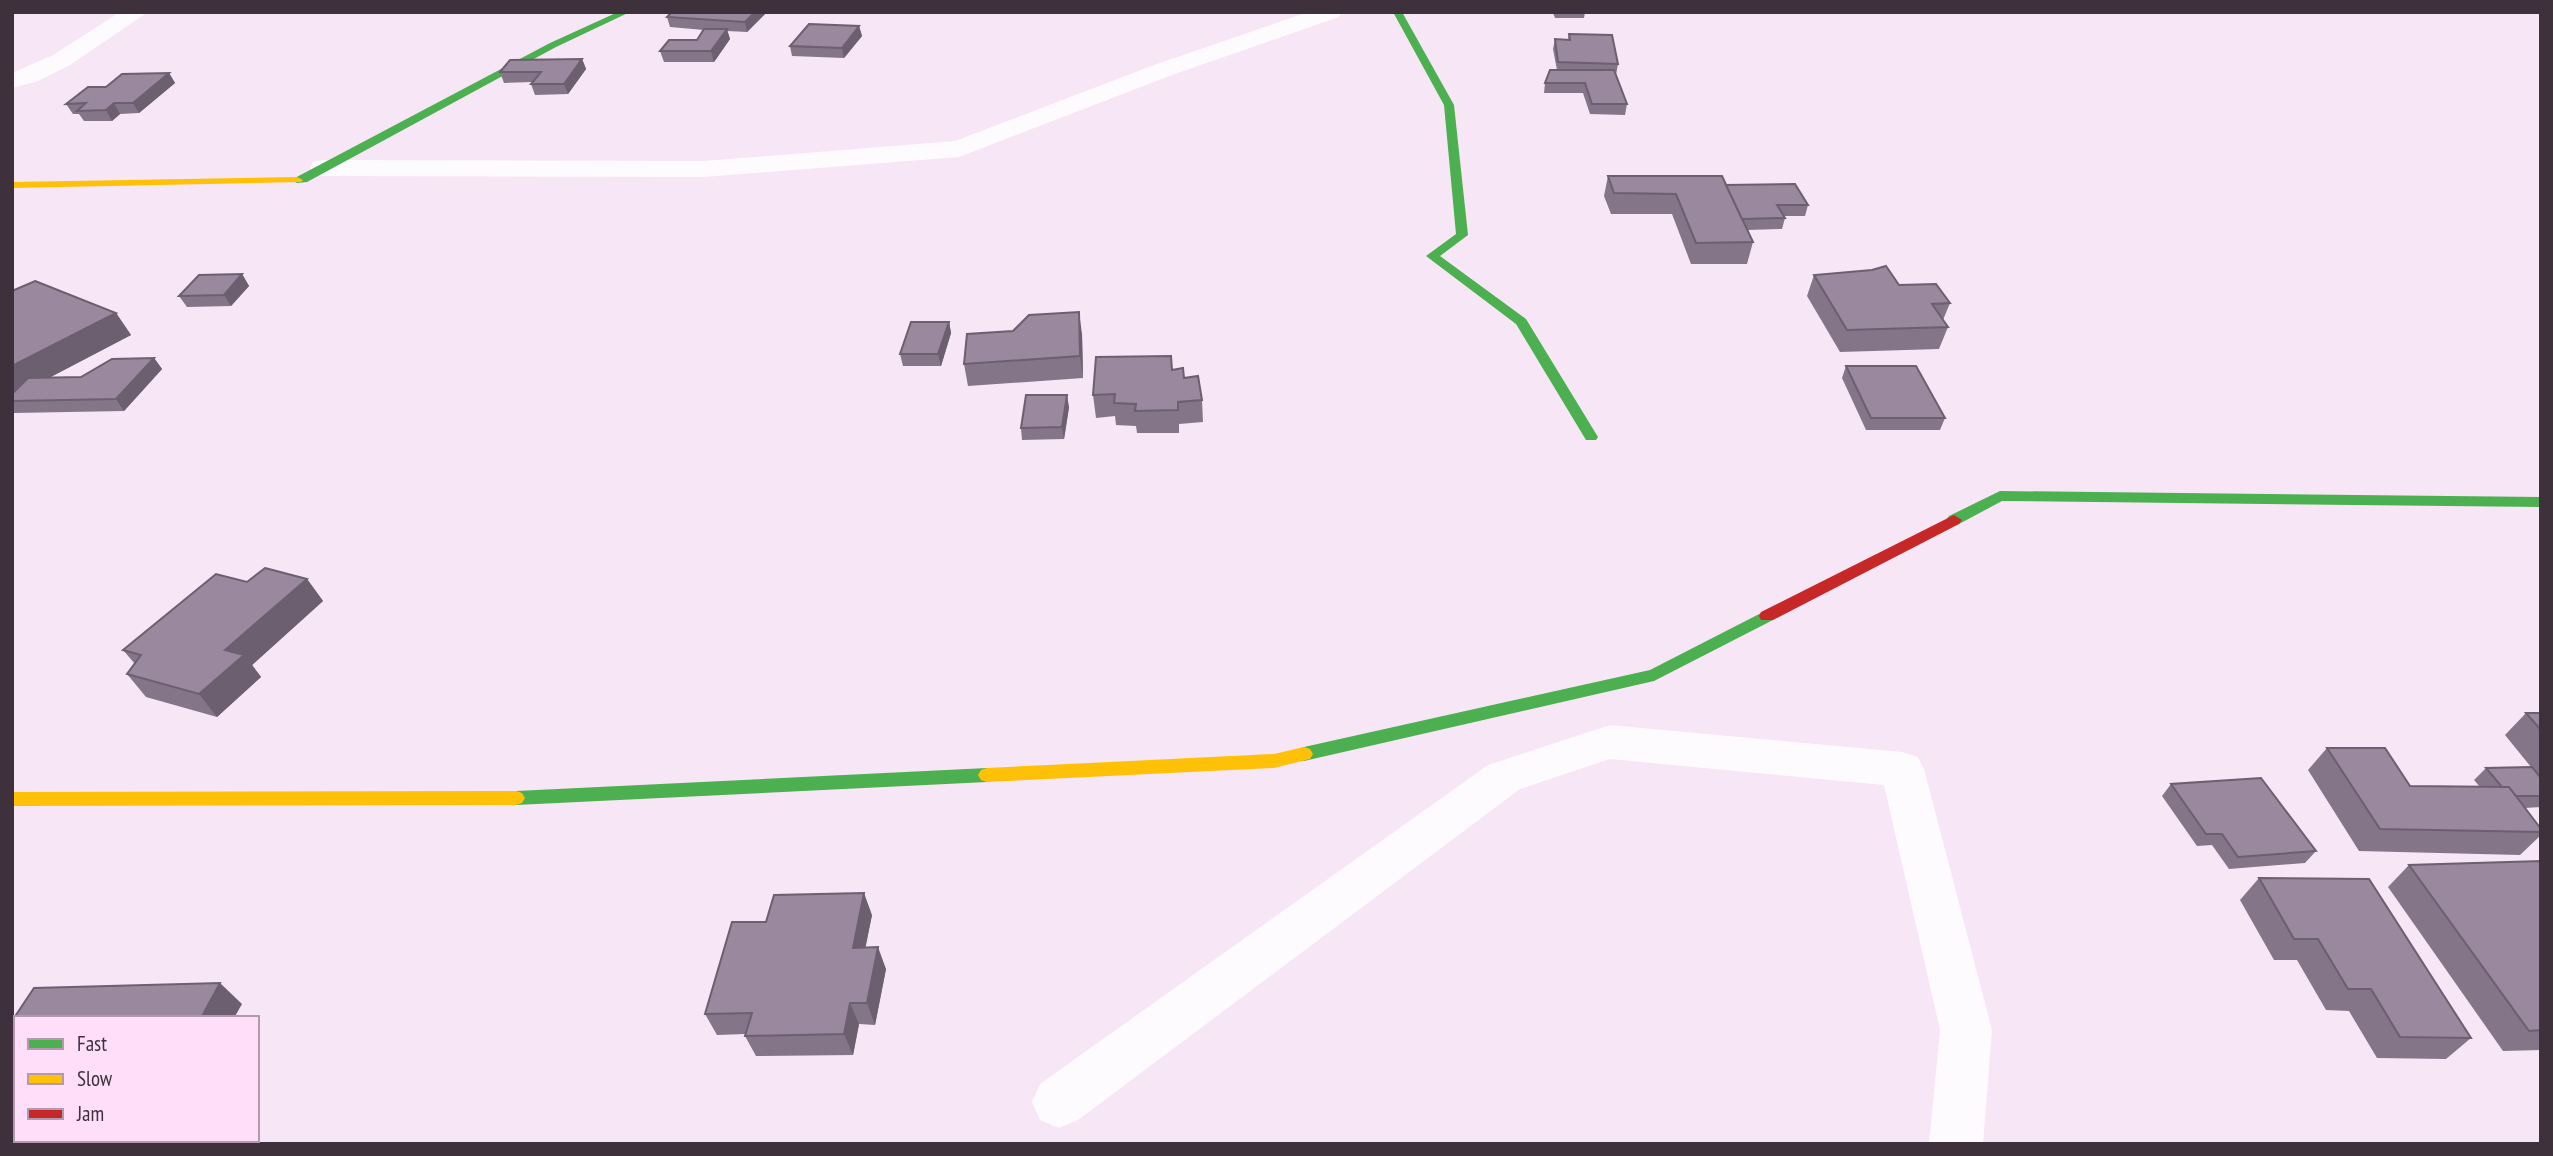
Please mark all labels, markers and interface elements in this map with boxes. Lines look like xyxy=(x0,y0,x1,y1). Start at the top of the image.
legend xyxy=(14,1016,259,1142)
text: Fast xyxy=(77,1030,107,1057)
text: Slow xyxy=(77,1065,113,1092)
text: Jam xyxy=(76,1100,104,1127)

